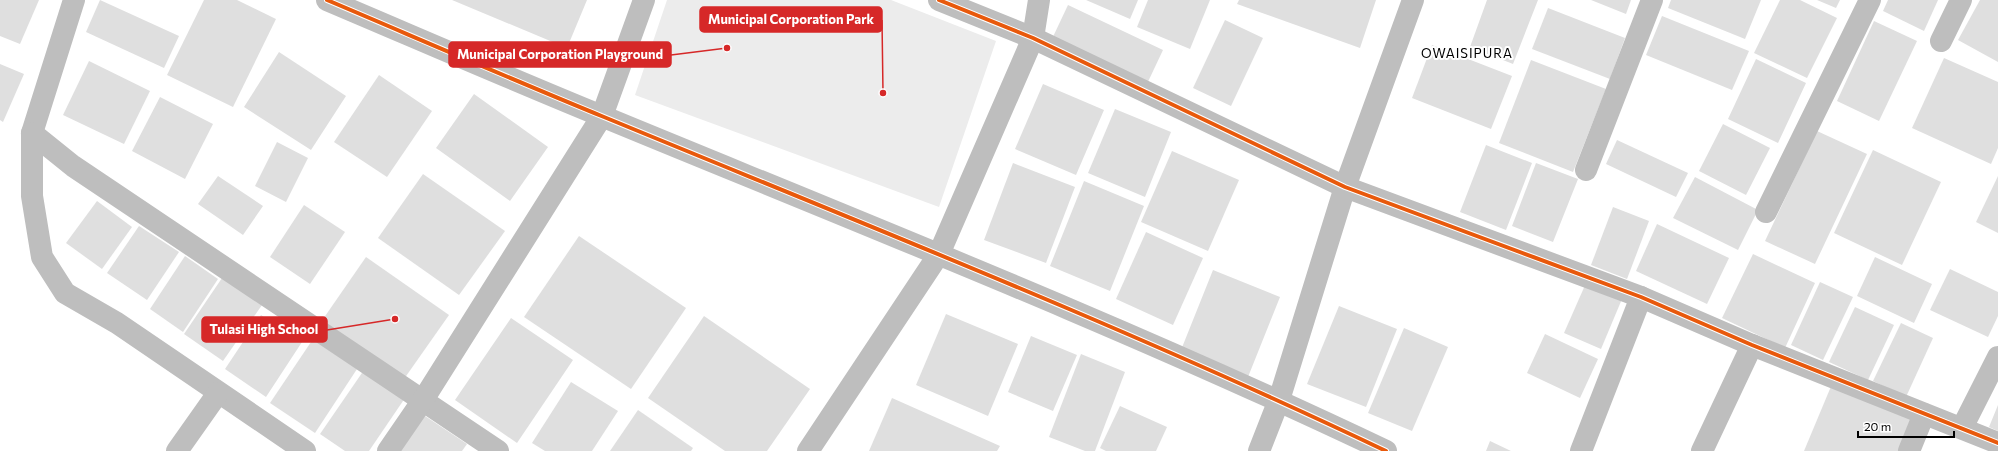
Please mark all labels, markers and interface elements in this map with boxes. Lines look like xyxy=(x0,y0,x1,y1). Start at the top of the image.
callout: Municipal Corporation Park xyxy=(700,7,882,32)
text: Municipal Corporation Park xyxy=(708,11,875,27)
callout: Municipal Corporation Playground xyxy=(449,42,671,67)
district label: OWAISIPURA xyxy=(1421,45,1513,61)
text: Municipal Corporation Playground xyxy=(457,46,663,62)
callout: Tulasi High School xyxy=(202,317,327,342)
text: Tulasi High School xyxy=(210,321,318,337)
scale bar xyxy=(1858,413,1954,439)
text: 20 m xyxy=(1864,419,1891,433)

